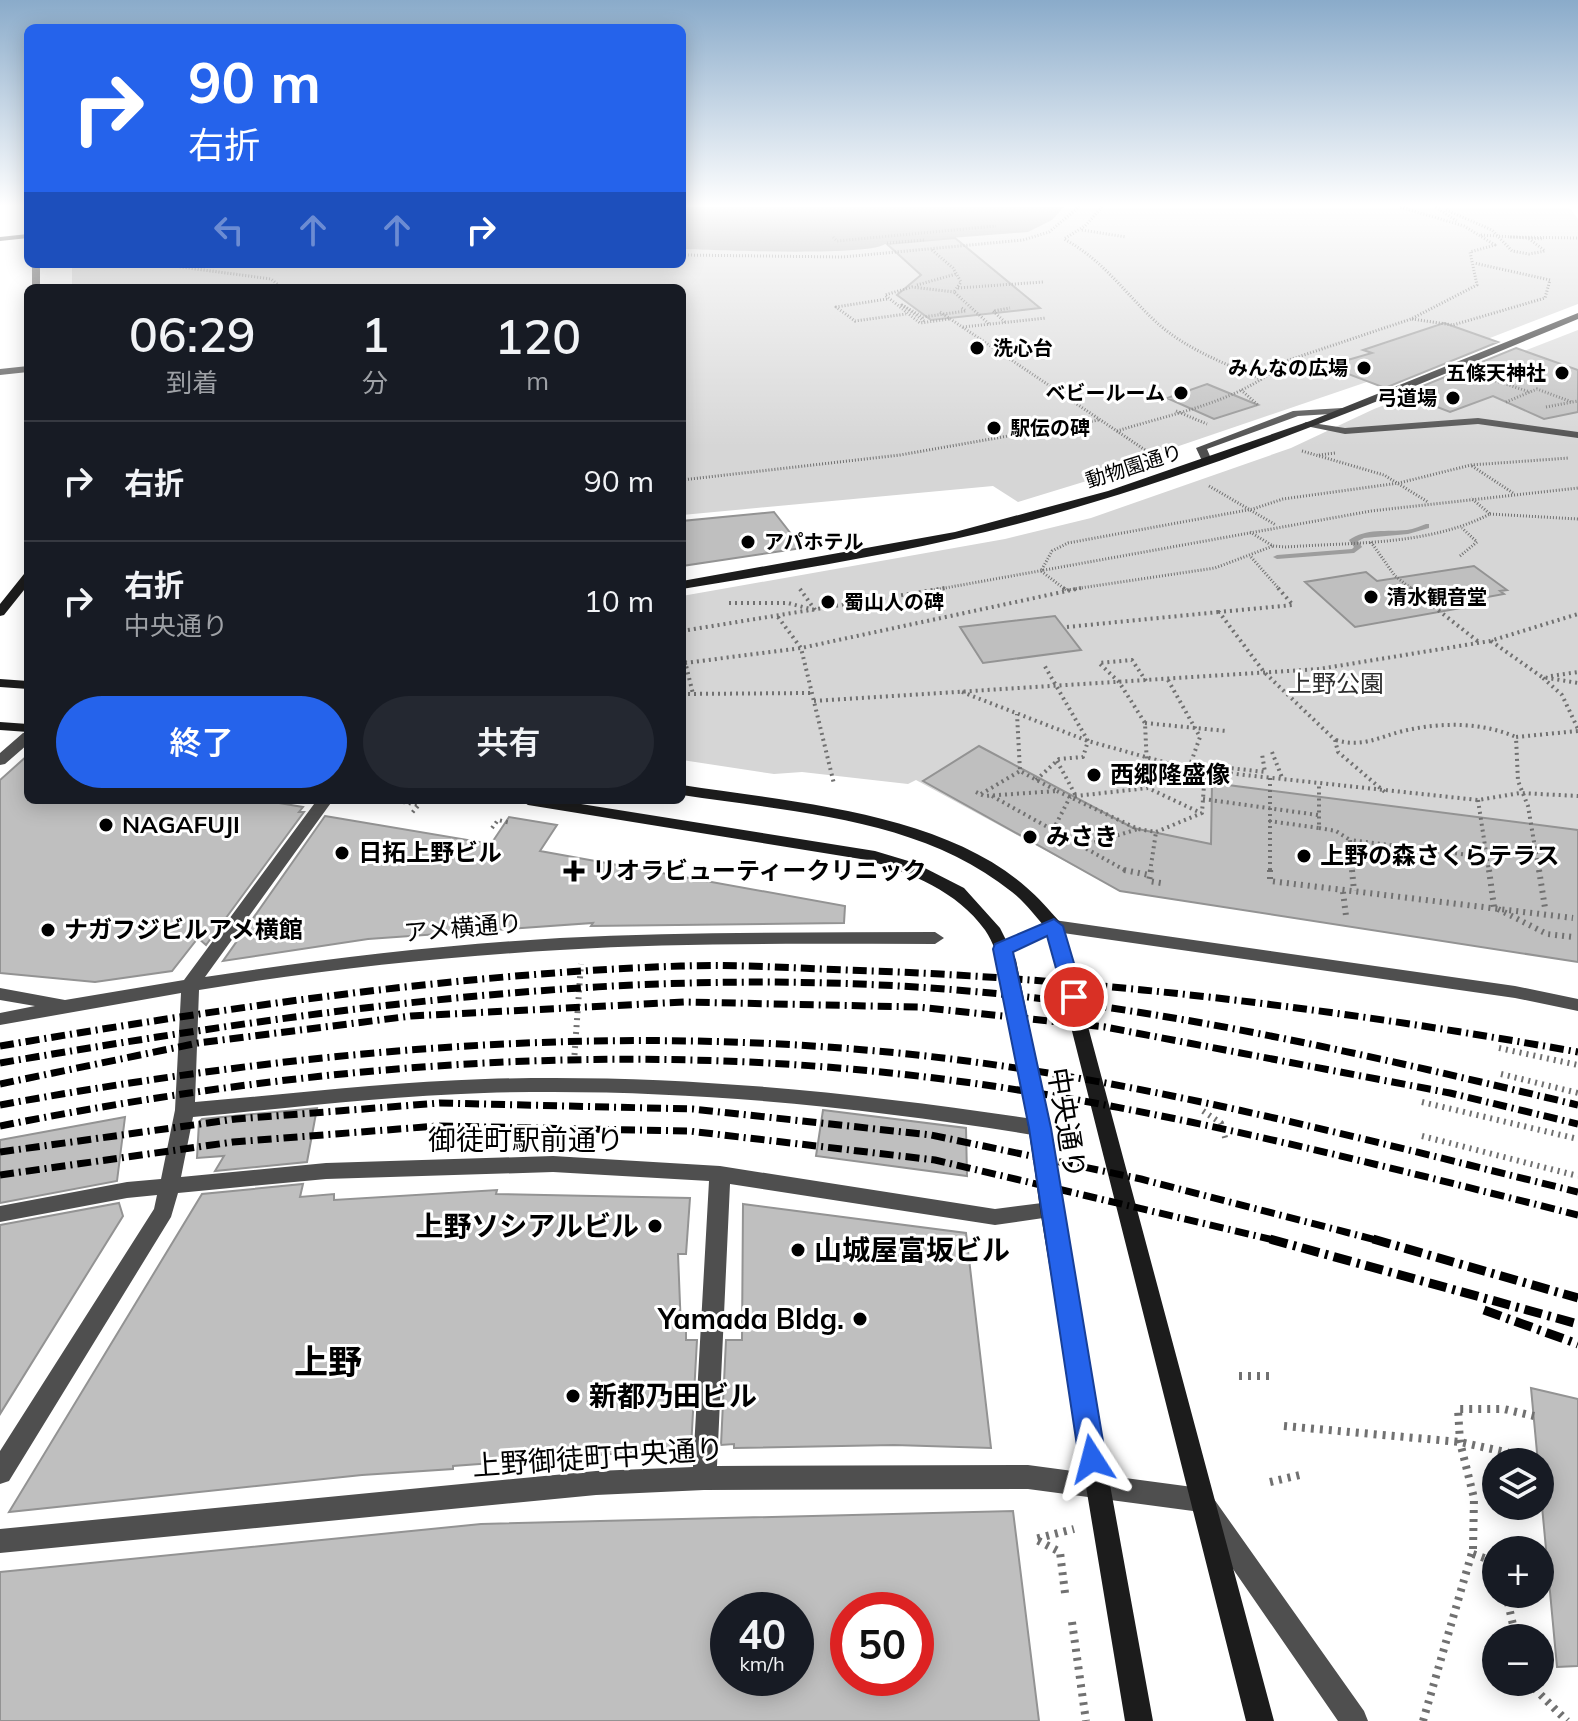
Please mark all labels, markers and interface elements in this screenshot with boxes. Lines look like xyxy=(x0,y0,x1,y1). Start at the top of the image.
text: 90 m xyxy=(188,47,321,117)
icon: right xyxy=(56,56,160,160)
text: 右折 xyxy=(188,122,260,167)
icon: left xyxy=(207,208,251,252)
icon: ahead xyxy=(291,208,335,252)
icon: ahead xyxy=(375,208,419,252)
icon: right xyxy=(459,208,503,252)
text: 06:29 xyxy=(129,304,256,364)
text: 1 xyxy=(361,304,389,364)
text: 120 xyxy=(495,306,581,366)
place label: 洗心台 xyxy=(993,335,1053,360)
marker: 洗心台 xyxy=(968,339,986,357)
place label: みんなの広場 xyxy=(1228,355,1348,380)
marker: みんなの広場 xyxy=(1355,359,1373,377)
place label: 五條天神社 xyxy=(1446,360,1546,385)
text: m xyxy=(526,364,549,397)
marker: 五條天神社 xyxy=(1553,364,1571,382)
text: 到着 xyxy=(166,366,218,399)
text: 分 xyxy=(362,366,388,399)
place label: ベビールーム xyxy=(1046,380,1165,405)
marker: ベビールーム xyxy=(1172,384,1190,402)
place label: 弓道場 xyxy=(1377,385,1437,410)
marker: 弓道場 xyxy=(1444,389,1462,407)
place label: 駅伝の碑 xyxy=(1010,415,1090,440)
marker: 駅伝の碑 xyxy=(985,419,1003,437)
street label: 動物園通り xyxy=(1082,438,1185,493)
icon: right xyxy=(56,459,100,503)
text: 90 m xyxy=(584,462,654,500)
text: 右折 xyxy=(124,464,184,502)
place label: アパホテル xyxy=(764,529,864,554)
marker: アパホテル xyxy=(739,533,757,551)
text: 右折 xyxy=(124,566,184,604)
icon: right xyxy=(56,579,100,623)
text: 10 m xyxy=(584,582,654,620)
place label: 清水観音堂 xyxy=(1387,584,1487,609)
marker: 清水観音堂 xyxy=(1362,588,1380,606)
place label: 蜀山人の碑 xyxy=(844,589,944,614)
marker: 蜀山人の碑 xyxy=(819,593,837,611)
text: 中央通り xyxy=(124,609,228,642)
park label: 上野公園 xyxy=(1288,668,1384,698)
button: 終了 xyxy=(56,696,347,788)
button: 共有 xyxy=(363,696,654,788)
place label: 西郷隆盛像 xyxy=(1110,759,1230,789)
marker: 西郷隆盛像 xyxy=(1085,766,1103,784)
place label: NAGAFUJI xyxy=(122,809,240,839)
marker: NAGAFUJI xyxy=(97,816,115,834)
place label: みさき xyxy=(1046,821,1118,851)
marker: みさき xyxy=(1021,828,1039,846)
place label: 日拓上野ビル xyxy=(358,837,502,867)
place label: 上野の森さくらテラス xyxy=(1320,840,1560,870)
marker: 日拓上野ビル xyxy=(333,844,351,862)
marker: 上野の森さくらテラス xyxy=(1295,847,1313,865)
place label: リオラビューティークリニック xyxy=(592,855,927,885)
marker: リオラビューティークリニック xyxy=(563,860,585,882)
street label: アメ横通り xyxy=(402,907,523,947)
place label: ナガフジビルアメ横館 xyxy=(64,914,303,944)
marker: ナガフジビルアメ横館 xyxy=(39,921,57,939)
pin xyxy=(1040,963,1108,1031)
icon: arrive xyxy=(1052,975,1096,1019)
street label: 中央通り xyxy=(1041,1065,1094,1181)
street label: 御徒町駅前通り xyxy=(428,1122,624,1157)
place label: 上野ソシアルビル xyxy=(415,1208,639,1243)
marker: 上野ソシアルビル xyxy=(646,1217,664,1235)
place label: 山城屋富坂ビル xyxy=(814,1232,1010,1267)
marker: 山城屋富坂ビル xyxy=(789,1241,807,1259)
place label: Yamada Bldg. xyxy=(657,1301,844,1336)
marker: Yamada Bldg. xyxy=(851,1310,869,1328)
district label: 上野 xyxy=(294,1340,362,1383)
place label: 新都乃田ビル xyxy=(589,1378,757,1413)
marker: 新都乃田ビル xyxy=(564,1387,582,1405)
position arrow xyxy=(1050,1417,1134,1501)
street label: 上野御徒町中央通り xyxy=(471,1430,725,1483)
map controls xyxy=(1482,1448,1554,1696)
button: layers xyxy=(1482,1448,1554,1520)
button: + xyxy=(1482,1536,1554,1608)
speed limit sign: 50 xyxy=(830,1592,934,1696)
text: 40 xyxy=(738,1609,786,1659)
button: − xyxy=(1482,1624,1554,1696)
text: km/h xyxy=(739,1651,785,1676)

